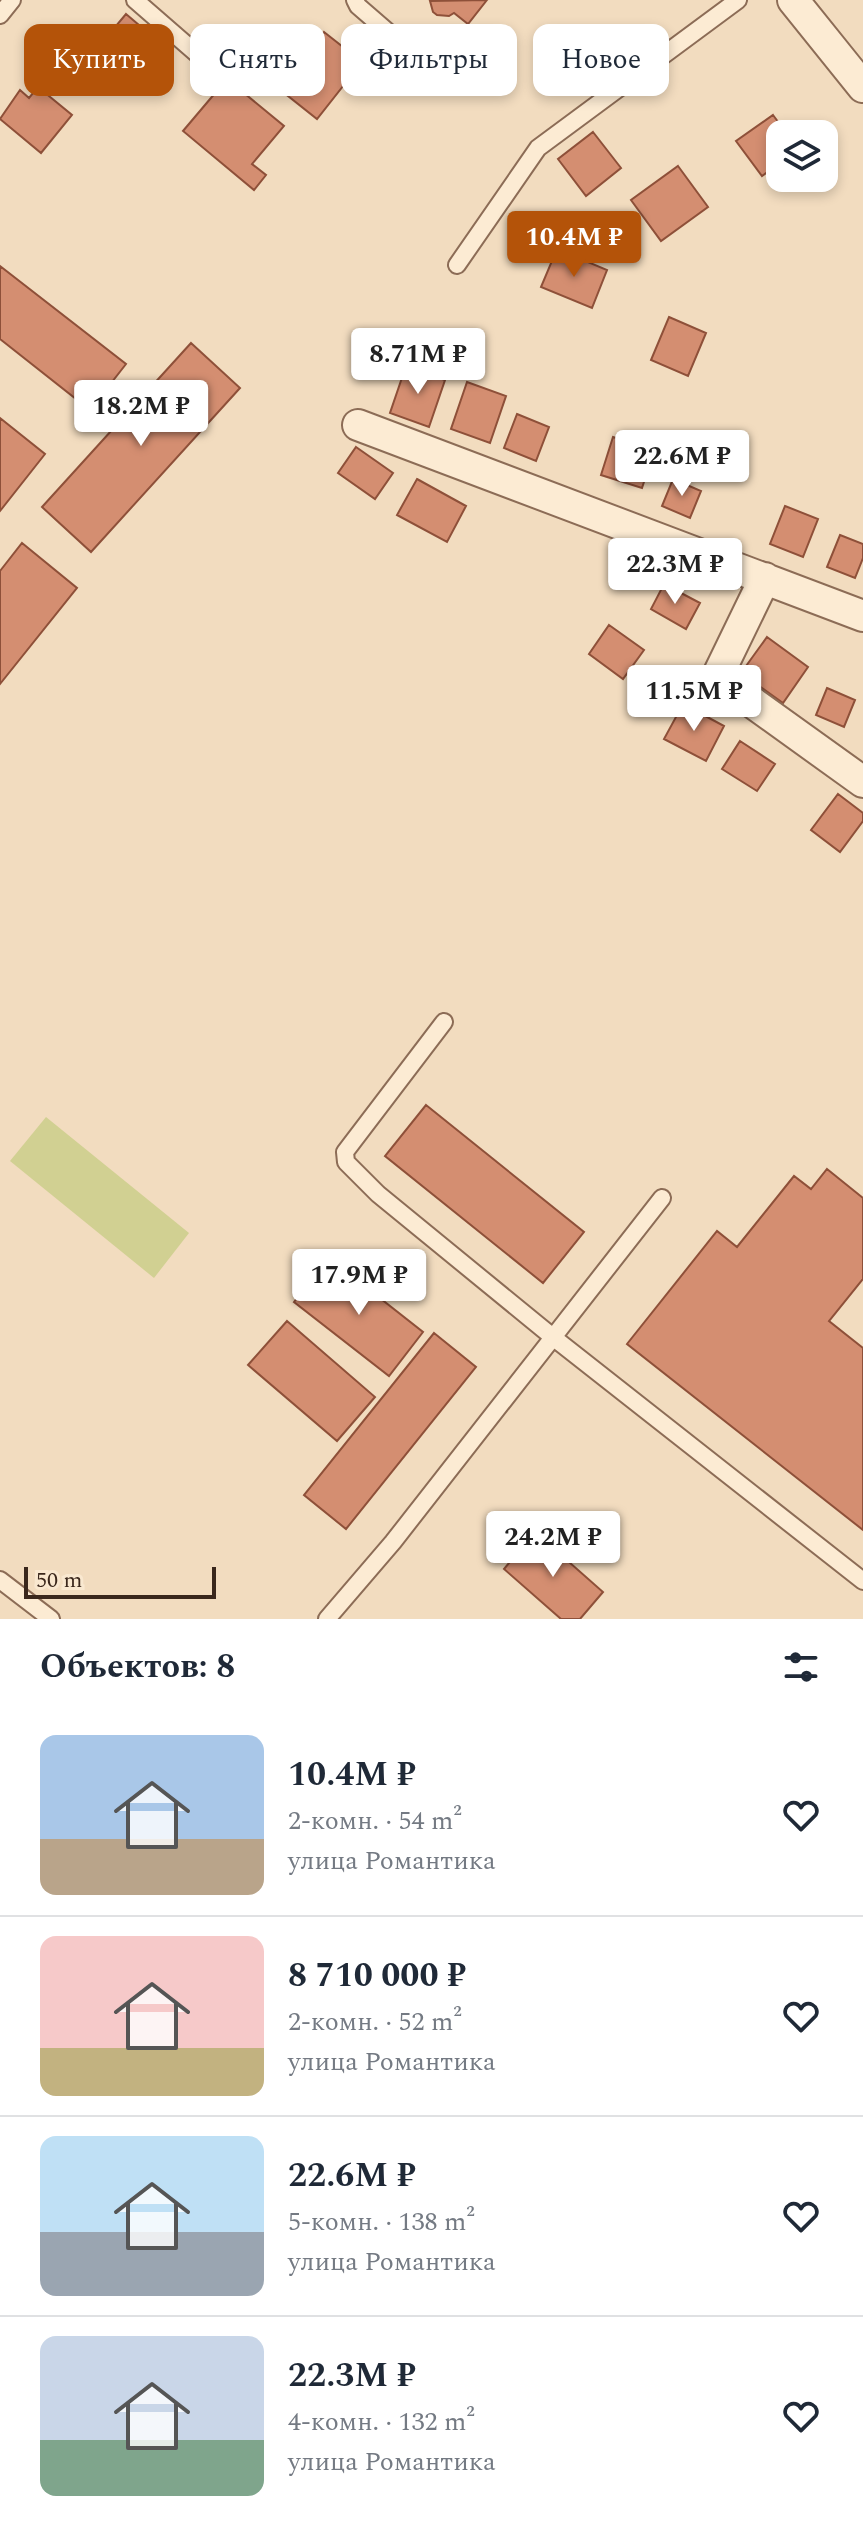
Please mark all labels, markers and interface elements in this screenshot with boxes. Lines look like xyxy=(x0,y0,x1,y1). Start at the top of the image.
chip: Купить xyxy=(24,24,174,96)
chip: Снять xyxy=(190,24,325,96)
chip: Фильтры xyxy=(341,24,517,96)
chip: Новое xyxy=(533,24,669,96)
map controls xyxy=(766,120,838,192)
button: layers xyxy=(766,120,838,192)
pin: 10.4M ₽ xyxy=(500,211,648,279)
text: 10.4M ₽ xyxy=(525,217,623,257)
pin: 8.71M ₽ xyxy=(344,328,492,396)
text: 8.71M ₽ xyxy=(369,334,467,374)
pin: 18.2M ₽ xyxy=(67,380,215,448)
text: 18.2M ₽ xyxy=(92,386,190,426)
pin: 22.6M ₽ xyxy=(608,430,756,498)
text: 22.6M ₽ xyxy=(633,436,731,476)
pin: 22.3M ₽ xyxy=(601,538,749,606)
text: 22.3M ₽ xyxy=(626,544,724,584)
pin: 11.5M ₽ xyxy=(620,665,768,733)
text: 11.5M ₽ xyxy=(645,671,743,711)
pin: 17.9M ₽ xyxy=(285,1249,433,1317)
text: 17.9M ₽ xyxy=(310,1255,408,1295)
pin: 24.2M ₽ xyxy=(479,1511,627,1579)
text: 24.2M ₽ xyxy=(504,1517,602,1557)
scale bar xyxy=(24,1563,216,1599)
text: 50 m xyxy=(36,1564,82,1597)
text: Объектов: 8 xyxy=(40,1641,235,1693)
icon: filters xyxy=(779,1645,823,1689)
text: 10.4M ₽ xyxy=(288,1749,416,1801)
icon: home xyxy=(104,1767,200,1863)
icon: heart xyxy=(779,1793,823,1837)
text: 2-комн. · 54 m² xyxy=(288,1801,462,1841)
text: улица Романтика xyxy=(288,1841,496,1881)
text: 8 710 000 ₽ xyxy=(288,1950,466,2002)
icon: home xyxy=(104,1968,200,2064)
icon: heart xyxy=(779,1994,823,2038)
text: 2-комн. · 52 m² xyxy=(288,2002,462,2042)
text: улица Романтика xyxy=(288,2042,496,2082)
text: 22.6M ₽ xyxy=(288,2150,416,2202)
icon: home xyxy=(104,2168,200,2264)
icon: heart xyxy=(779,2194,823,2238)
text: 5-комн. · 138 m² xyxy=(288,2202,475,2242)
text: улица Романтика xyxy=(288,2242,496,2282)
text: 22.3M ₽ xyxy=(288,2350,416,2402)
icon: home xyxy=(104,2368,200,2464)
icon: heart xyxy=(779,2394,823,2438)
text: 4-комн. · 132 m² xyxy=(288,2402,475,2442)
text: улица Романтика xyxy=(288,2442,496,2482)

